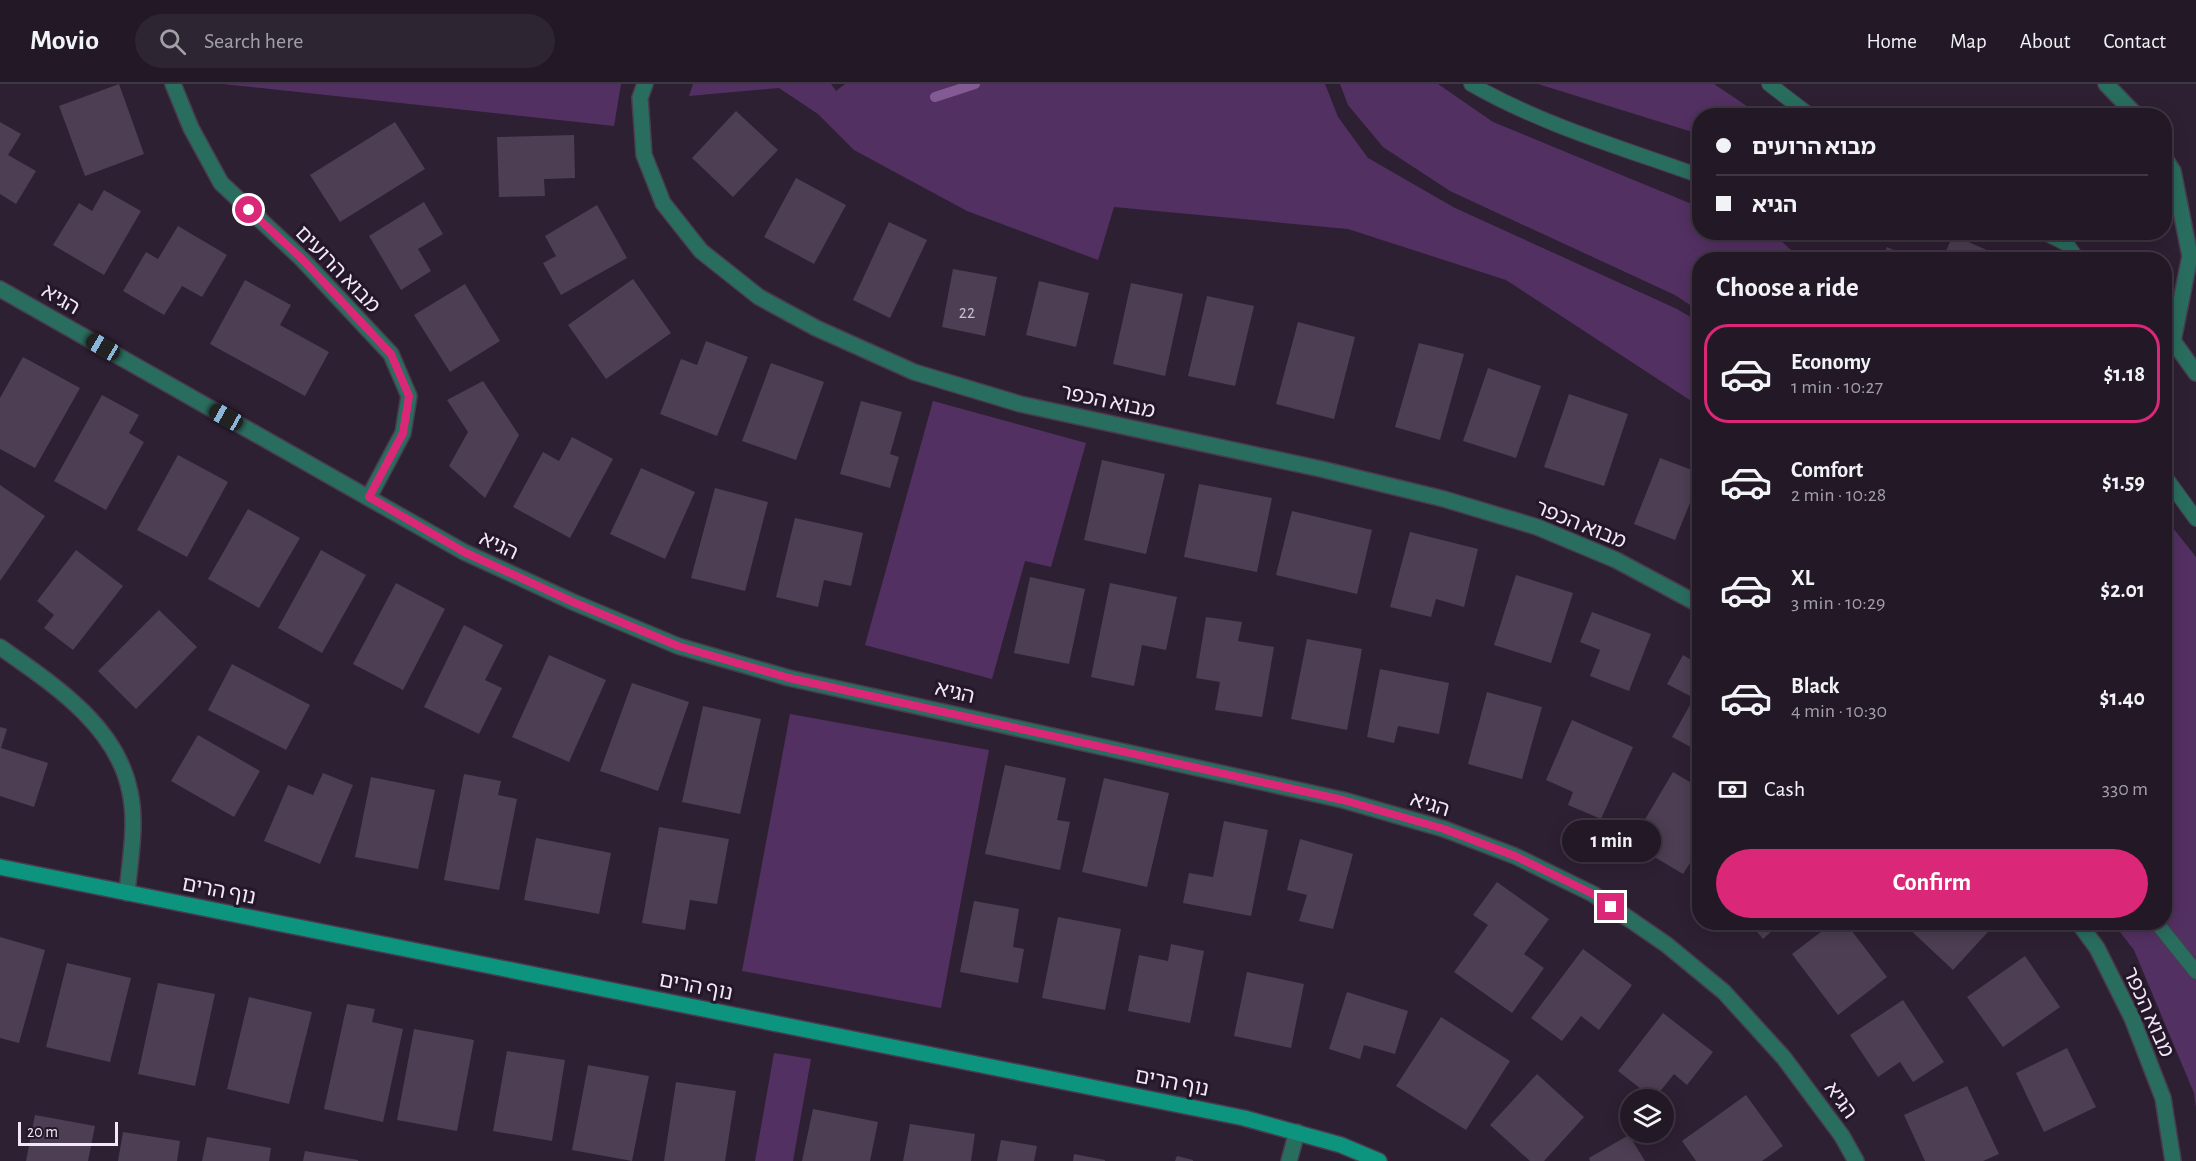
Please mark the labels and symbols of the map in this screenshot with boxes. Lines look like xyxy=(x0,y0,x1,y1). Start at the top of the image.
route start xyxy=(235,196,262,223)
street label: מבוא הרועים xyxy=(291,222,384,317)
street label: הגיא xyxy=(38,280,83,318)
house number: 22 xyxy=(959,304,975,322)
car xyxy=(83,330,123,364)
street label: מבוא הכפר xyxy=(1059,381,1157,422)
car xyxy=(206,400,246,434)
street label: מבוא הכפר xyxy=(1532,497,1629,552)
street label: הגיא xyxy=(476,528,521,563)
street label: הגיא xyxy=(933,678,977,707)
street label: הגיא xyxy=(1408,789,1452,820)
callout: 1 min xyxy=(1562,820,1660,862)
street label: נוף הרים xyxy=(180,873,258,908)
route end xyxy=(1597,893,1624,920)
street label: מבוא הכפר xyxy=(2119,964,2178,1060)
street label: נוף הרים xyxy=(657,969,735,1004)
street label: נוף הרים xyxy=(1133,1065,1211,1100)
street label: הגיא xyxy=(1820,1078,1861,1123)
scale bar xyxy=(18,1119,118,1146)

